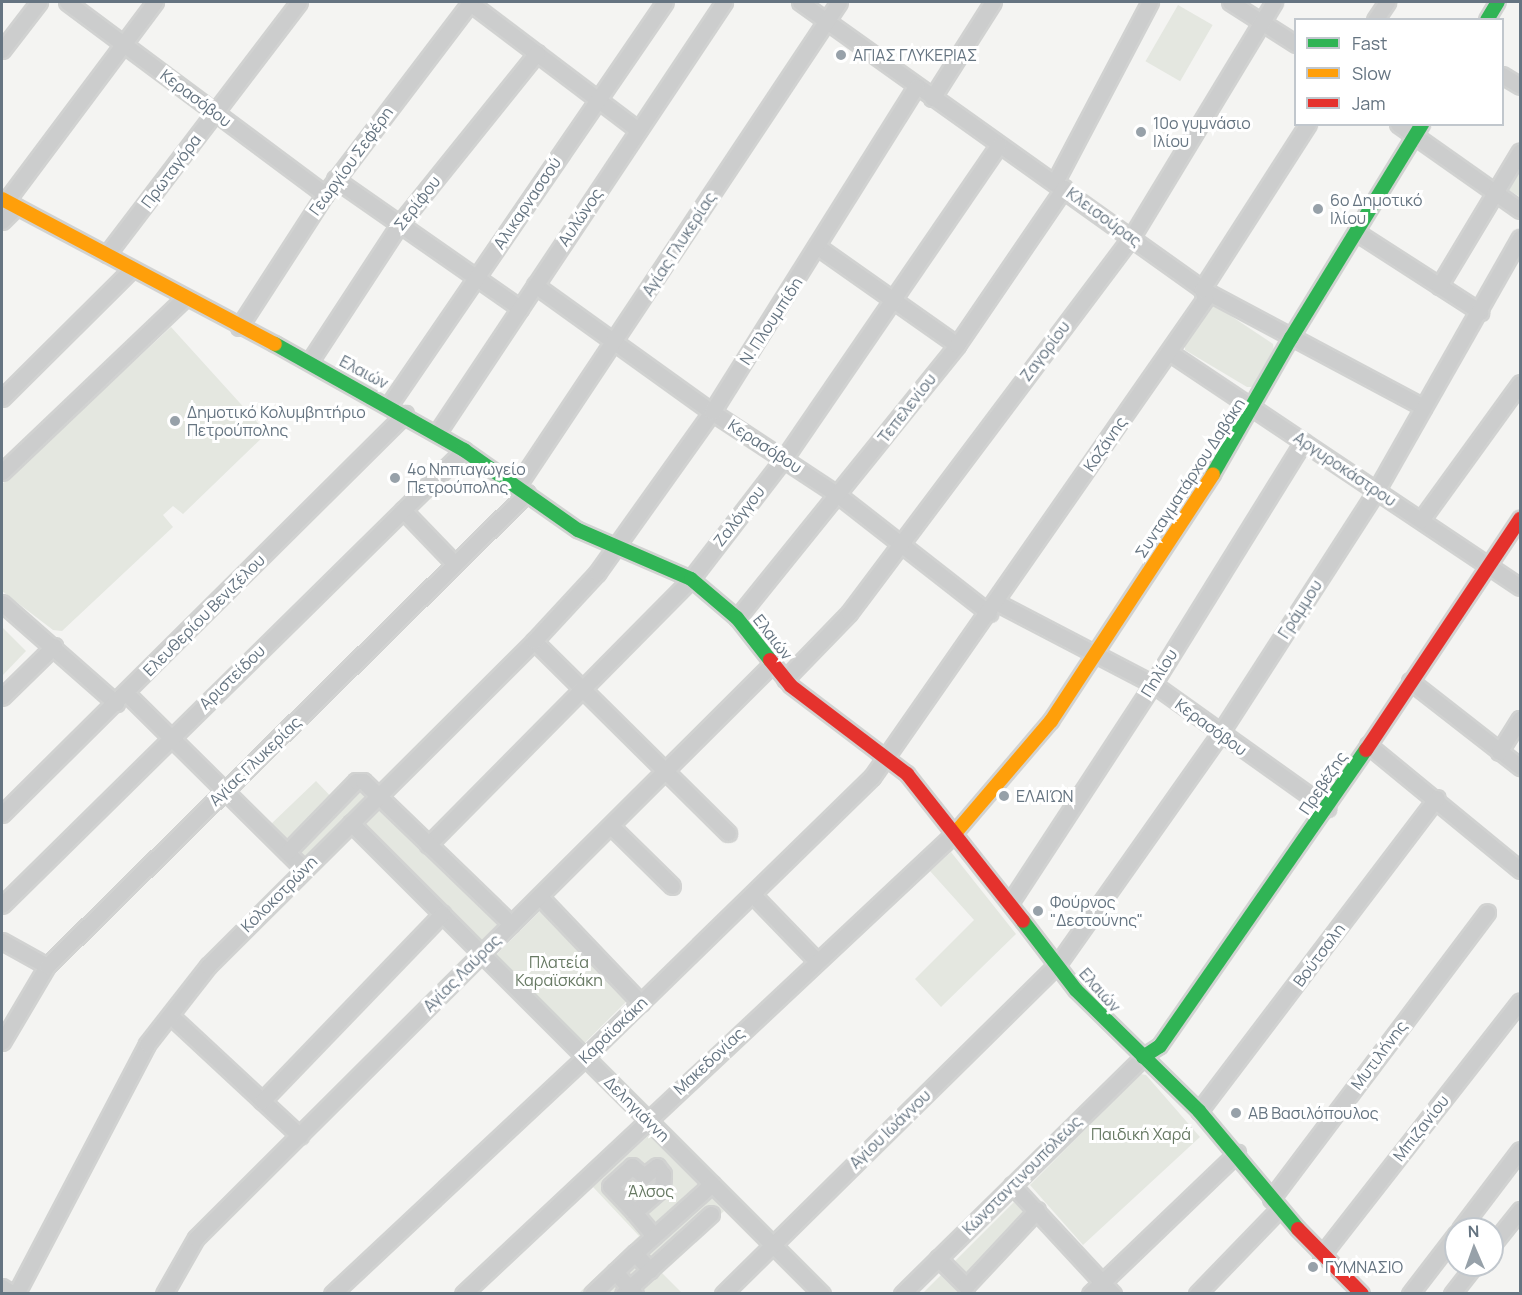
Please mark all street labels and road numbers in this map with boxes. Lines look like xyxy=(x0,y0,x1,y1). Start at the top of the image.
street label: Κερασόβου xyxy=(157,65,235,131)
street label: Γεωργίου Σεφέρη xyxy=(305,103,397,219)
street label: Πρωταγόρα xyxy=(137,130,205,212)
street label: Αλικαρνασσού xyxy=(489,153,565,253)
street label: Σερίφου xyxy=(390,172,444,234)
street label: Κλεισούρας xyxy=(1063,183,1145,251)
street label: Αυλώνος xyxy=(554,184,606,250)
street label: Αγίας Γλυκερίας xyxy=(638,188,720,300)
street label: N. Πλουμπίδη xyxy=(736,274,806,368)
street label: Ζαγορίου xyxy=(1016,317,1074,385)
street label: Ελαιών xyxy=(336,351,392,393)
street label: Τεπελενίου xyxy=(874,370,940,446)
street label: Συνταγματάρχου Δαβάκη xyxy=(1131,395,1249,561)
street label: Κοζάνης xyxy=(1079,413,1131,475)
street label: Κερασόβου xyxy=(725,415,805,477)
street label: Αργυροκάστρου xyxy=(1290,428,1400,510)
street label: Ζαλόγγου xyxy=(709,482,769,550)
street label: Ελευθερίου Βενιζέλου xyxy=(139,550,269,680)
street label: Γράμμου xyxy=(1274,576,1326,642)
street label: Ελαιών xyxy=(749,610,797,664)
street label: Αριστείδου xyxy=(195,641,269,713)
street label: Πηλίου xyxy=(1137,645,1181,701)
street label: Κερασόβου xyxy=(1171,695,1251,759)
street label: Αγίας Γλυκερίας xyxy=(205,712,305,810)
street label: Πρεβέζης xyxy=(1295,748,1351,818)
street label: Κολοκοτρώνη xyxy=(237,852,321,936)
street label: Βούτσαλη xyxy=(1289,920,1349,990)
street label: Αγίας Λαύρας xyxy=(419,930,505,1016)
street label: Ελαιών xyxy=(1075,964,1125,1016)
street label: Καραϊσκάκη xyxy=(575,993,651,1067)
street label: Μυτιλήνης xyxy=(1347,1017,1411,1093)
street label: Μακεδονίας xyxy=(670,1023,748,1099)
street label: Δεληγιάννη xyxy=(600,1072,674,1146)
street label: Αγίου Ιωάννου xyxy=(845,1085,935,1173)
street label: Μπιζανίου xyxy=(1389,1091,1453,1165)
street label: Κωνσταντινουπόλεως xyxy=(958,1111,1086,1239)

